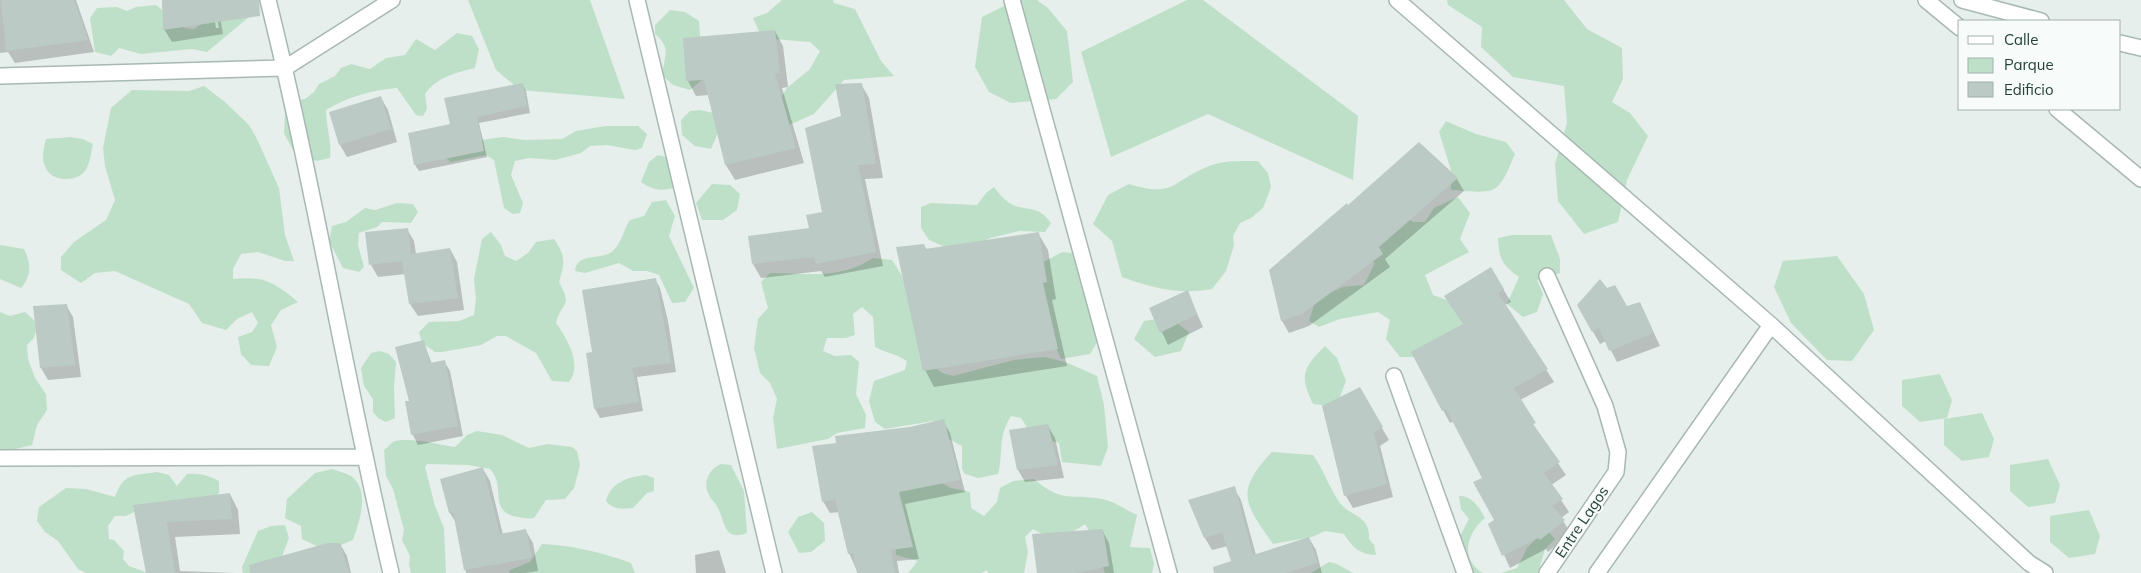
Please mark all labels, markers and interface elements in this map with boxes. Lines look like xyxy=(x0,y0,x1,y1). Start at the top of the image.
legend xyxy=(1958,20,2121,110)
text: Calle xyxy=(2004,30,2038,49)
text: Parque xyxy=(2004,55,2054,74)
text: Edificio xyxy=(2004,80,2054,99)
street label: Entre Lagos xyxy=(1551,482,1613,561)

